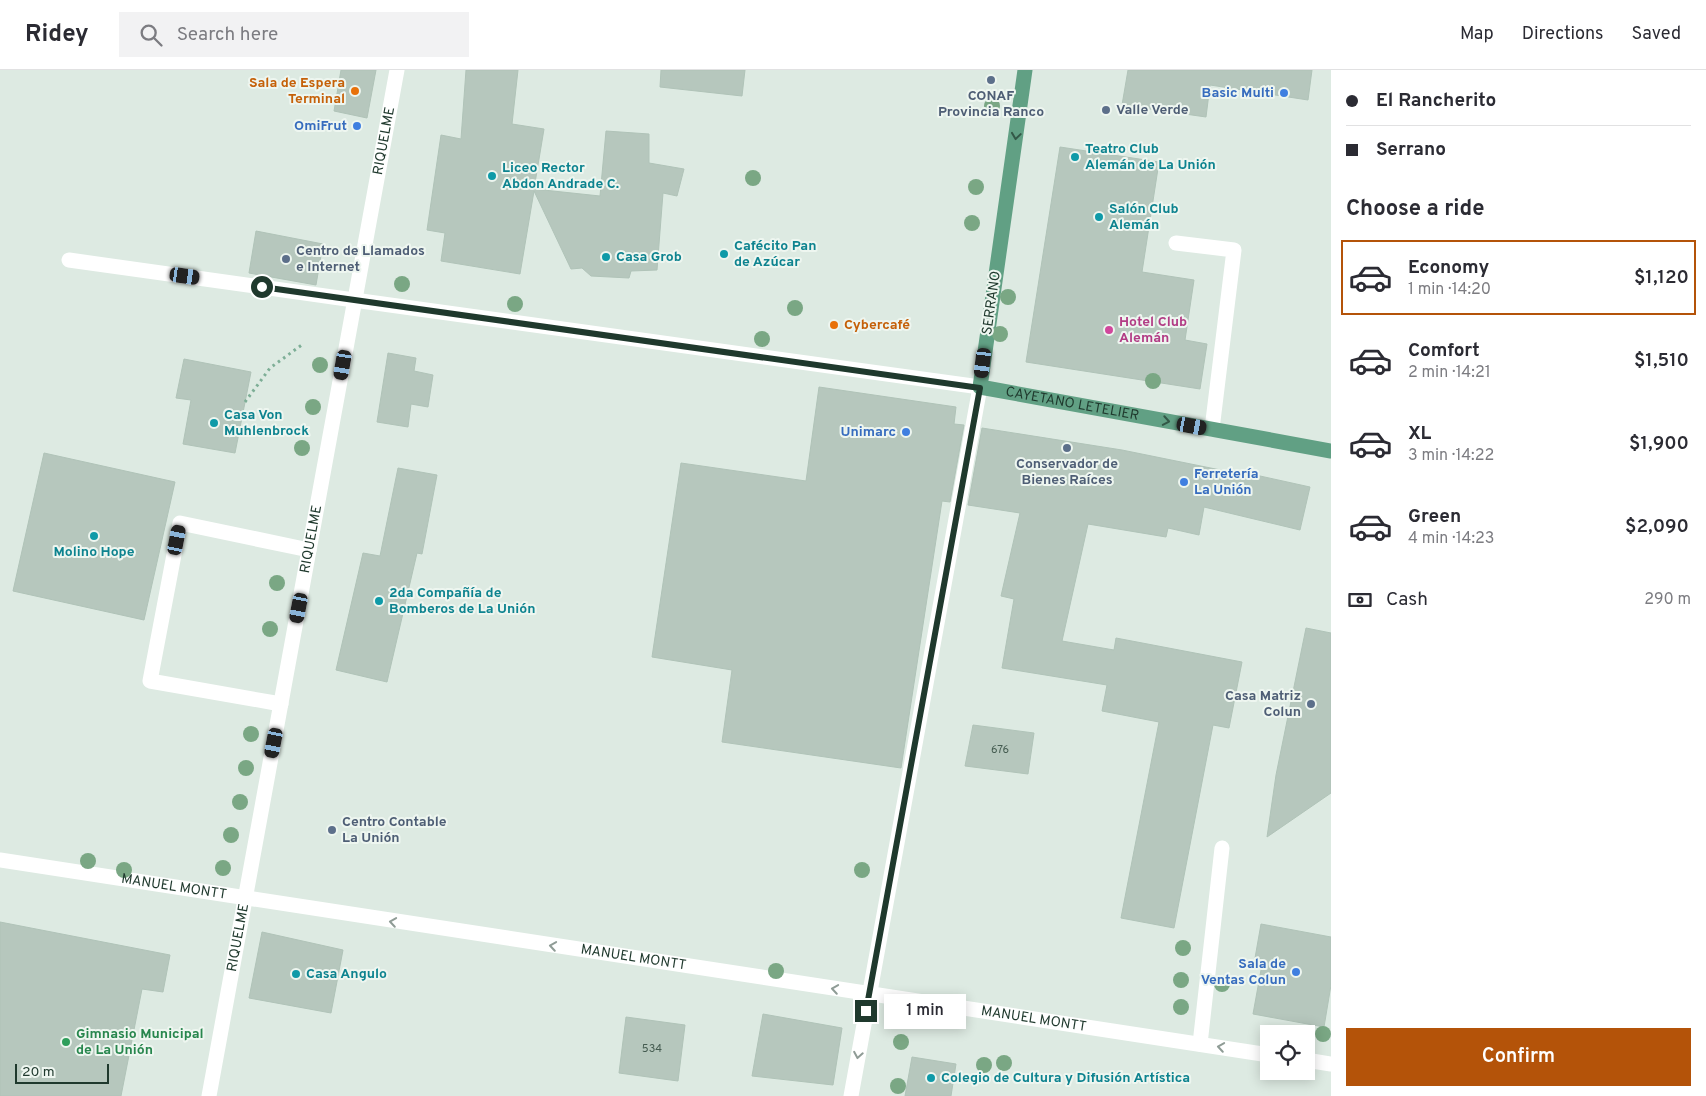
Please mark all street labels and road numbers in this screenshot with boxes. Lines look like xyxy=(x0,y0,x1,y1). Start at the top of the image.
street label: RIQUELME xyxy=(369,105,399,176)
street label: SERRANO xyxy=(979,270,1005,336)
street label: CAYETANO LETELIER xyxy=(1004,383,1140,424)
street label: RIQUELME xyxy=(296,504,326,575)
street label: MANUEL MONTT xyxy=(120,870,228,903)
street label: RIQUELME xyxy=(223,902,253,973)
street label: MANUEL MONTT xyxy=(580,941,688,974)
street label: MANUEL MONTT xyxy=(980,1002,1088,1035)

